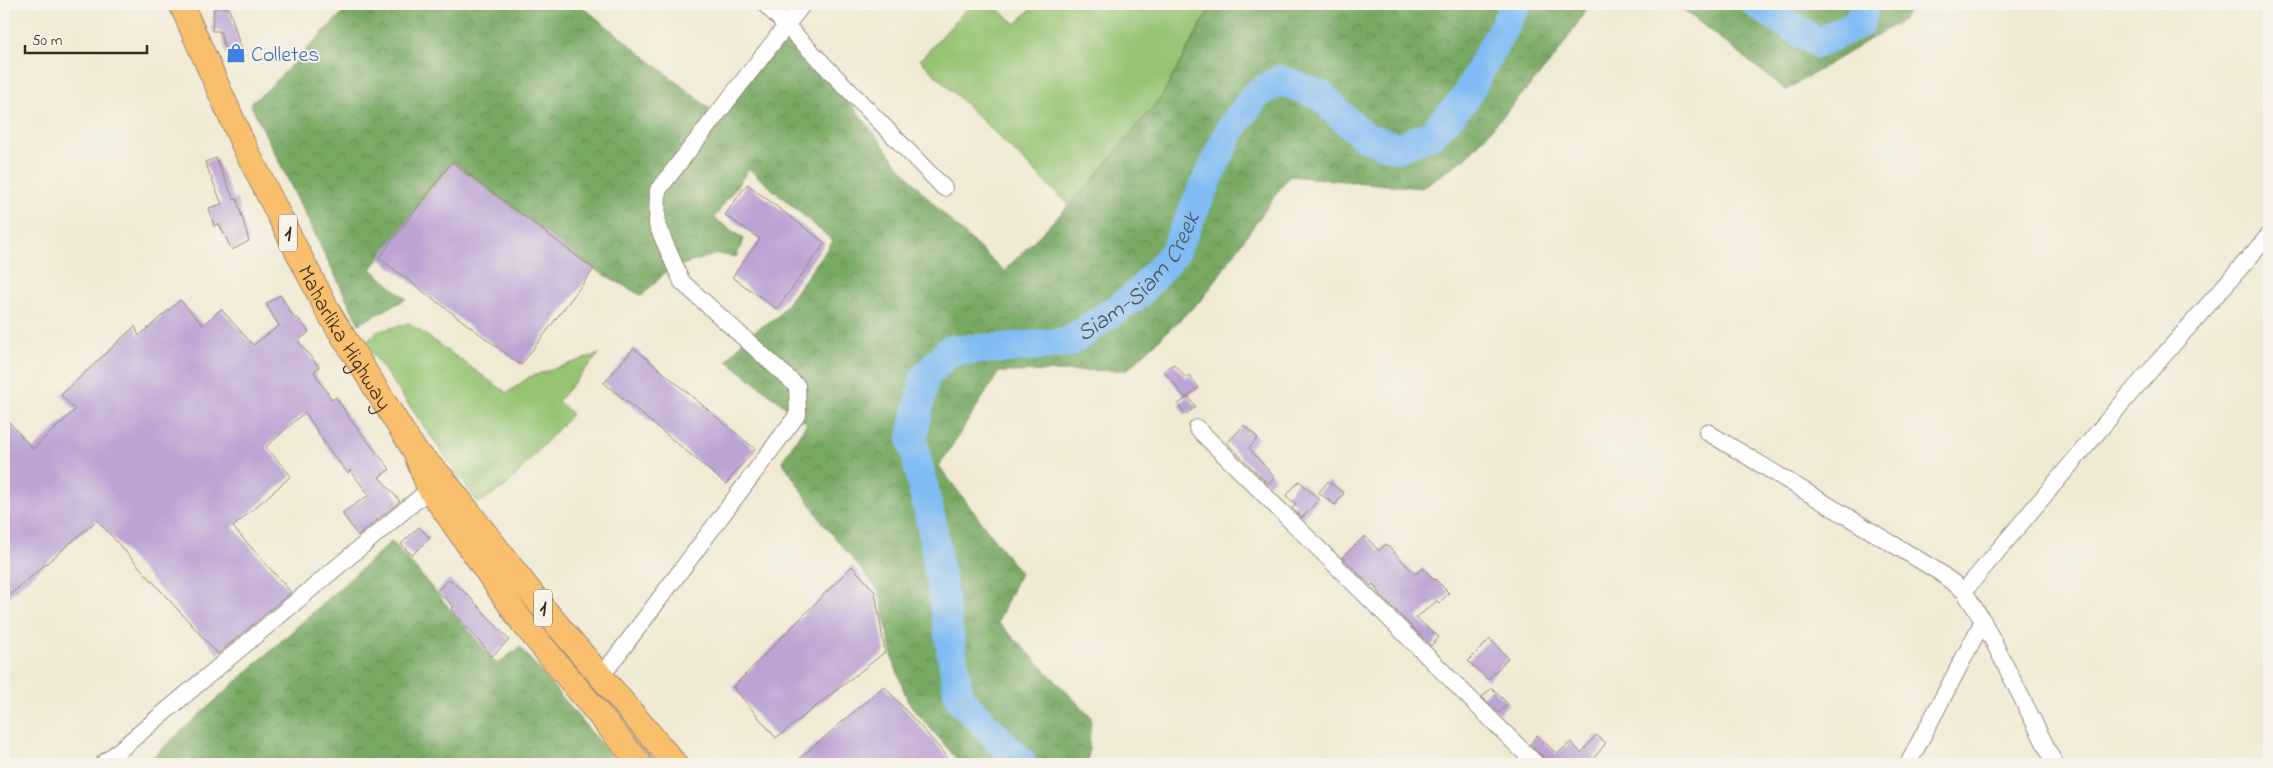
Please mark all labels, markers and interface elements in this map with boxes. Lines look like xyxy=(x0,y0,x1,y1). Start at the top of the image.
scale bar xyxy=(25,22,148,54)
text: 50 m xyxy=(32,30,63,52)
place label: Colletes xyxy=(251,40,320,72)
shop icon: Colletes xyxy=(225,42,247,64)
water label: Siam-Siam Creek xyxy=(1070,206,1211,352)
road number: 1 xyxy=(279,214,297,252)
street label: Maharlika Highway xyxy=(288,260,399,418)
road number: 1 xyxy=(534,590,552,626)

